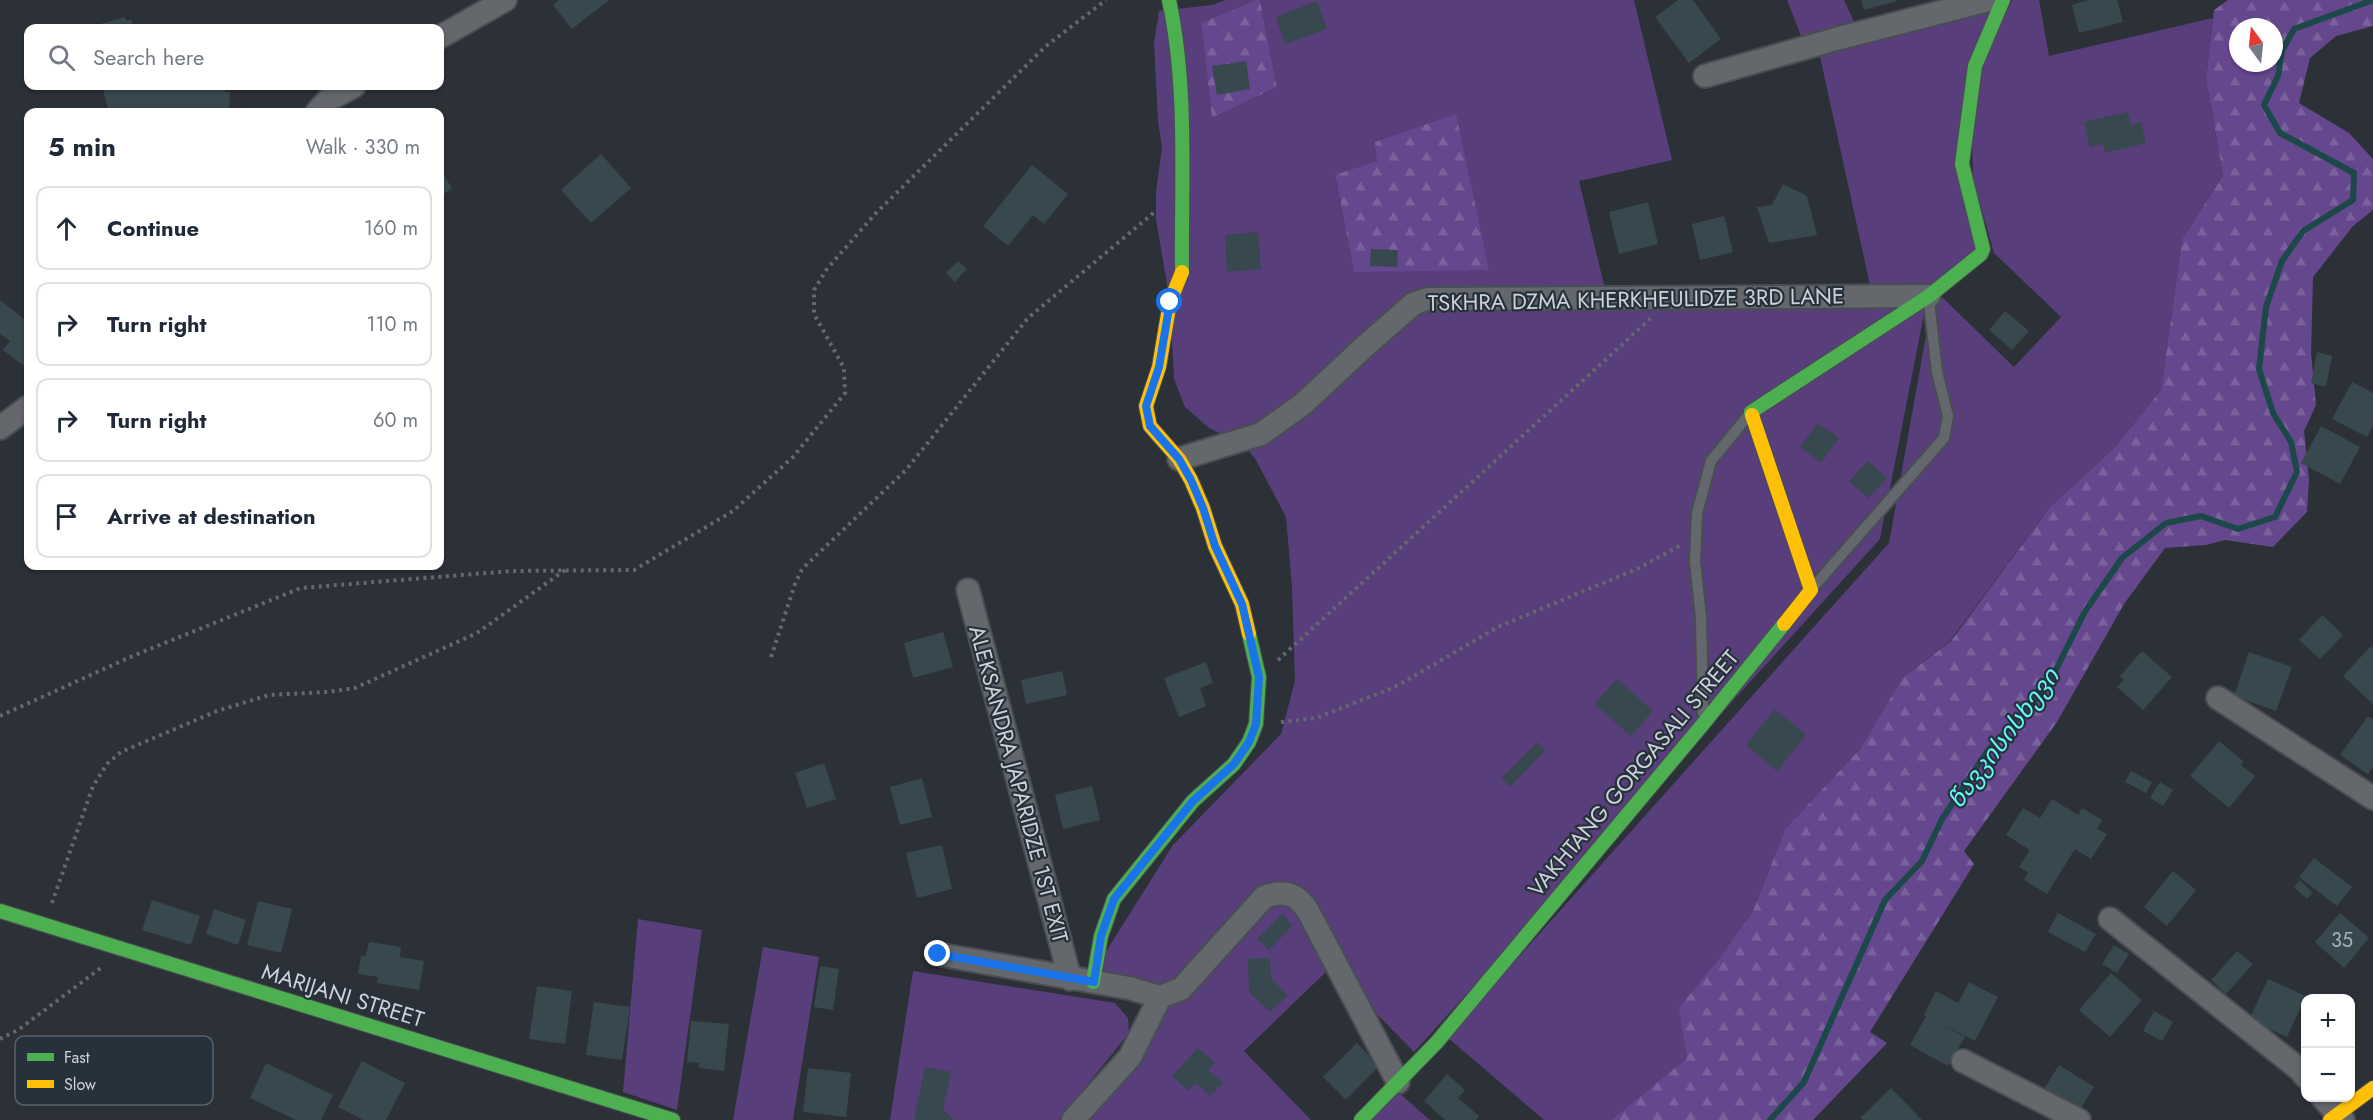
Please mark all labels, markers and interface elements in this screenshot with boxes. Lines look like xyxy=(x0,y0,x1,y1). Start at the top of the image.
north arrow xyxy=(2229,18,2283,72)
search box xyxy=(24,24,444,90)
icon: search xyxy=(45,41,78,74)
text: Search here xyxy=(93,41,204,73)
text: 5 min xyxy=(48,128,116,166)
text: Walk · 330 m xyxy=(306,133,420,162)
icon: ahead xyxy=(50,212,83,245)
text: Continue xyxy=(107,212,199,244)
text: 160 m xyxy=(364,214,418,243)
street label: TSKHRA DZMA KHERKHEULIDZE 3RD LANE xyxy=(1428,279,1844,319)
route start xyxy=(1156,288,1182,314)
icon: right xyxy=(50,308,83,341)
text: Turn right xyxy=(107,308,207,340)
text: 110 m xyxy=(366,310,418,339)
icon: right xyxy=(50,404,83,437)
text: Turn right xyxy=(107,404,207,436)
text: 60 m xyxy=(373,406,418,435)
icon: arrive xyxy=(50,500,83,533)
text: Arrive at destination xyxy=(107,500,316,532)
street label: ALEKSANDRA JAPARIDZE 1ST EXIT xyxy=(961,622,1077,947)
street label: VAKHTANG GORGASALI STREET xyxy=(1520,642,1746,903)
water label: წავკისისხევი xyxy=(1939,660,2068,815)
house number: 35 xyxy=(2331,926,2353,955)
route end xyxy=(924,940,950,966)
street label: MARIJANI STREET xyxy=(258,955,429,1035)
map controls xyxy=(2301,994,2355,1102)
button: + xyxy=(2301,994,2355,1048)
legend xyxy=(15,1036,213,1105)
text: Fast xyxy=(64,1046,90,1069)
button: − xyxy=(2301,1048,2355,1102)
text: Slow xyxy=(64,1073,96,1096)

